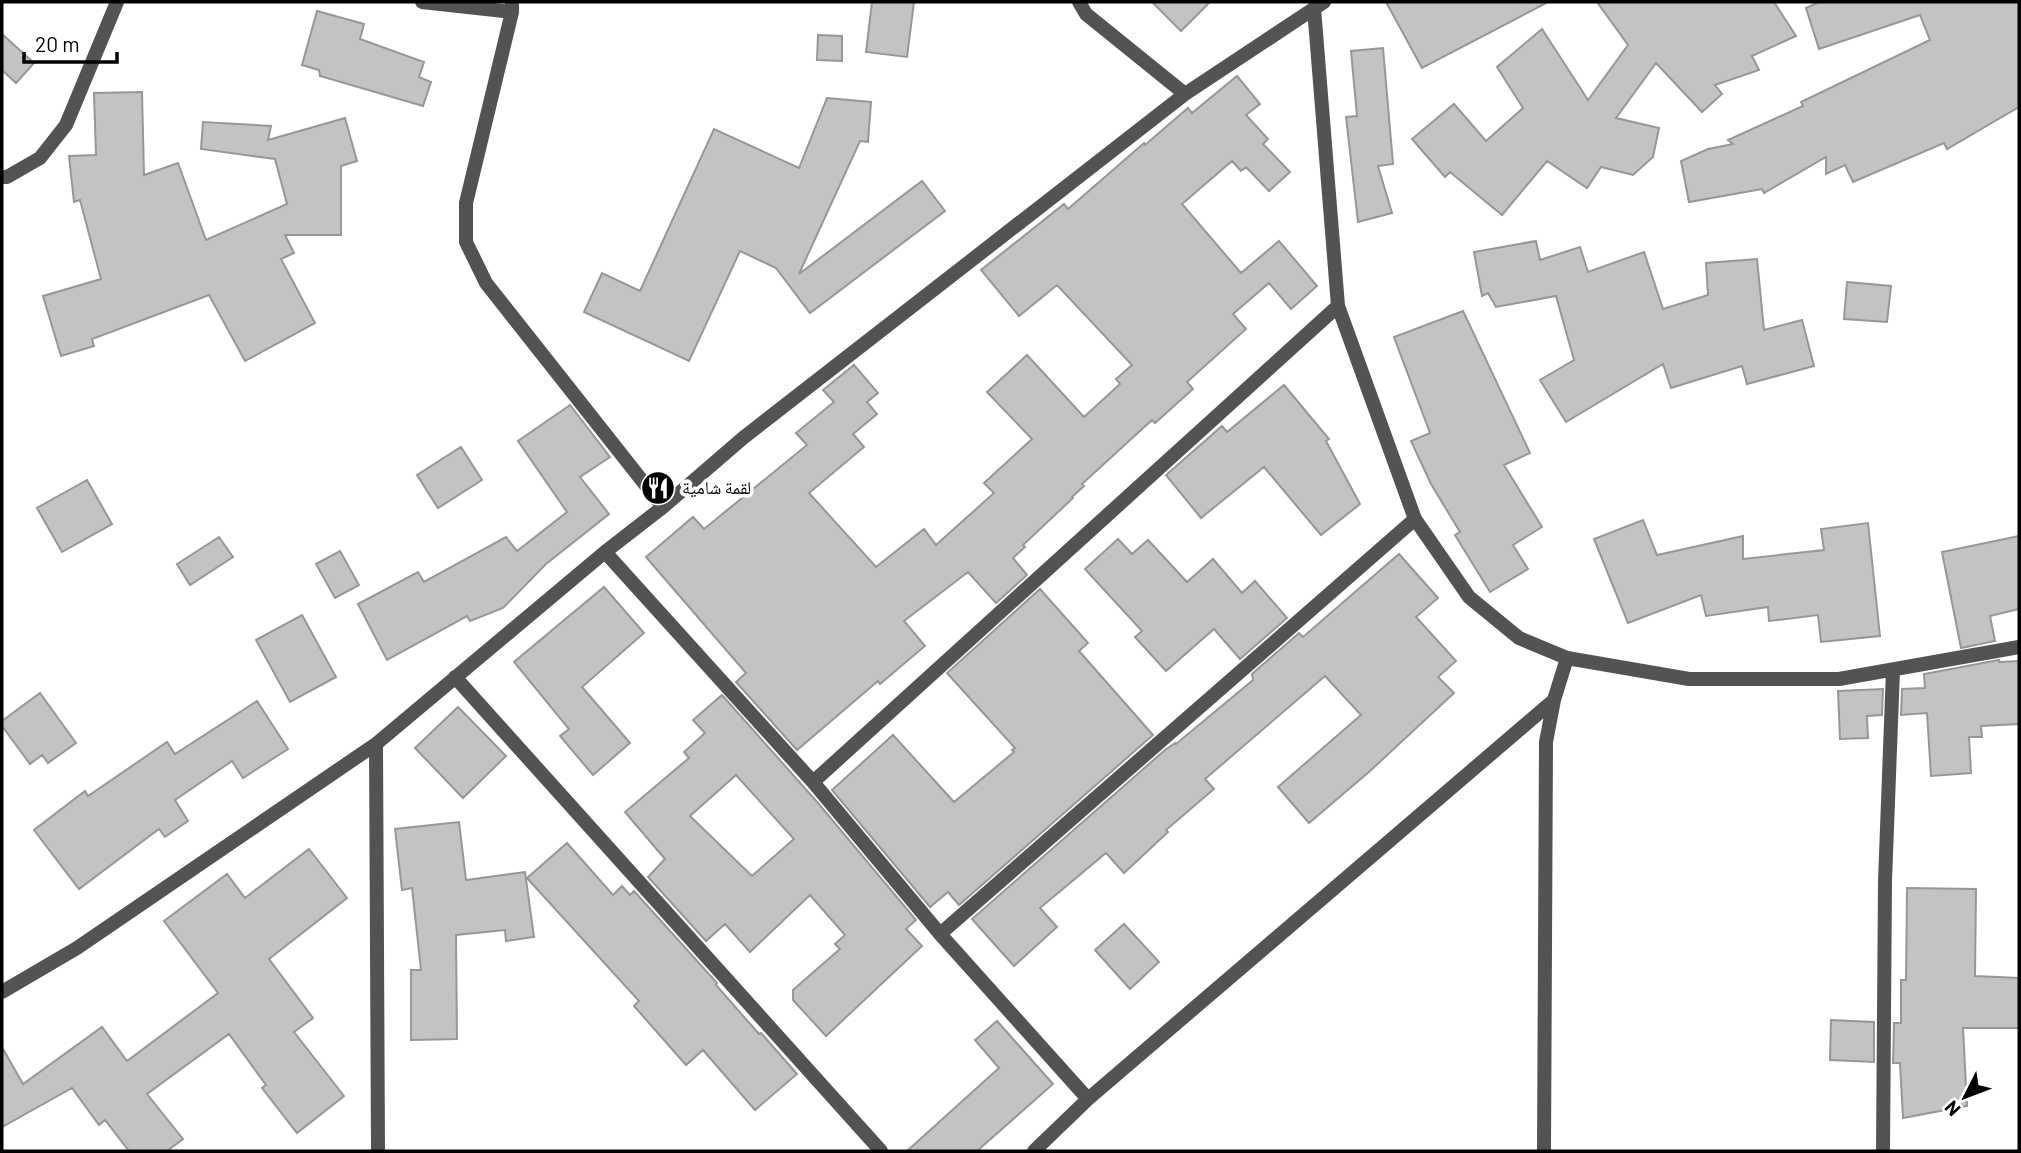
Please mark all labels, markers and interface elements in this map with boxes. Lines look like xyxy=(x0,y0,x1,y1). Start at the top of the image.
scale bar xyxy=(24,21,117,65)
text: 20 m xyxy=(35,31,80,56)
restaurant icon: لقمة شامية xyxy=(639,469,677,507)
place label: لقمة شامية xyxy=(682,476,751,498)
north arrow xyxy=(1930,1062,2000,1132)
text: N xyxy=(1939,1096,1965,1121)

